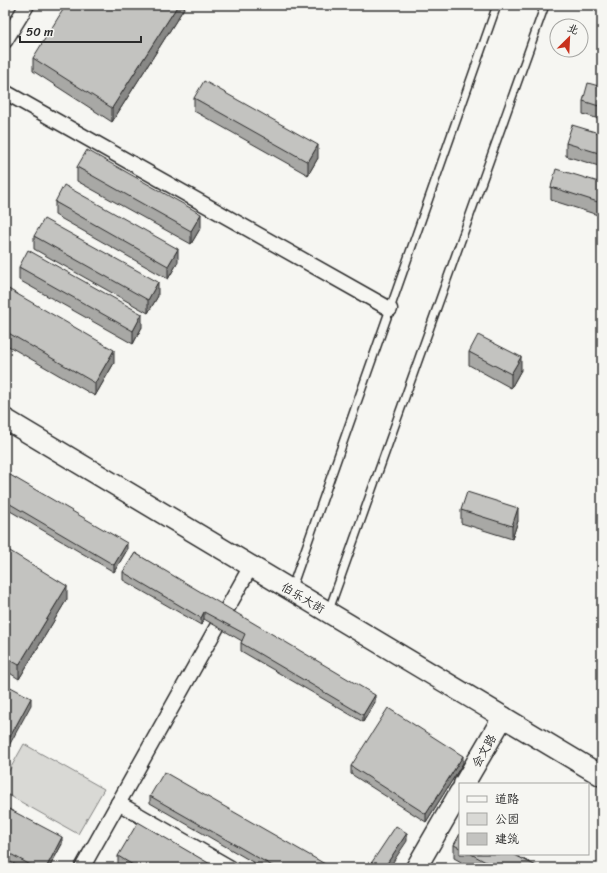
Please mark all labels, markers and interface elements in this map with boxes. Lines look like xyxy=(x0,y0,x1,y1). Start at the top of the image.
scale bar xyxy=(20,18,141,44)
north arrow xyxy=(549,18,589,58)
text: 北 xyxy=(564,18,582,40)
text: 50 m xyxy=(26,21,53,43)
street label: 伯乐大街 xyxy=(277,576,329,620)
street label: 会文路 xyxy=(465,730,503,772)
legend xyxy=(459,783,589,855)
text: 道路 xyxy=(495,788,519,810)
text: 公园 xyxy=(495,808,519,830)
text: 建筑 xyxy=(495,828,519,850)

